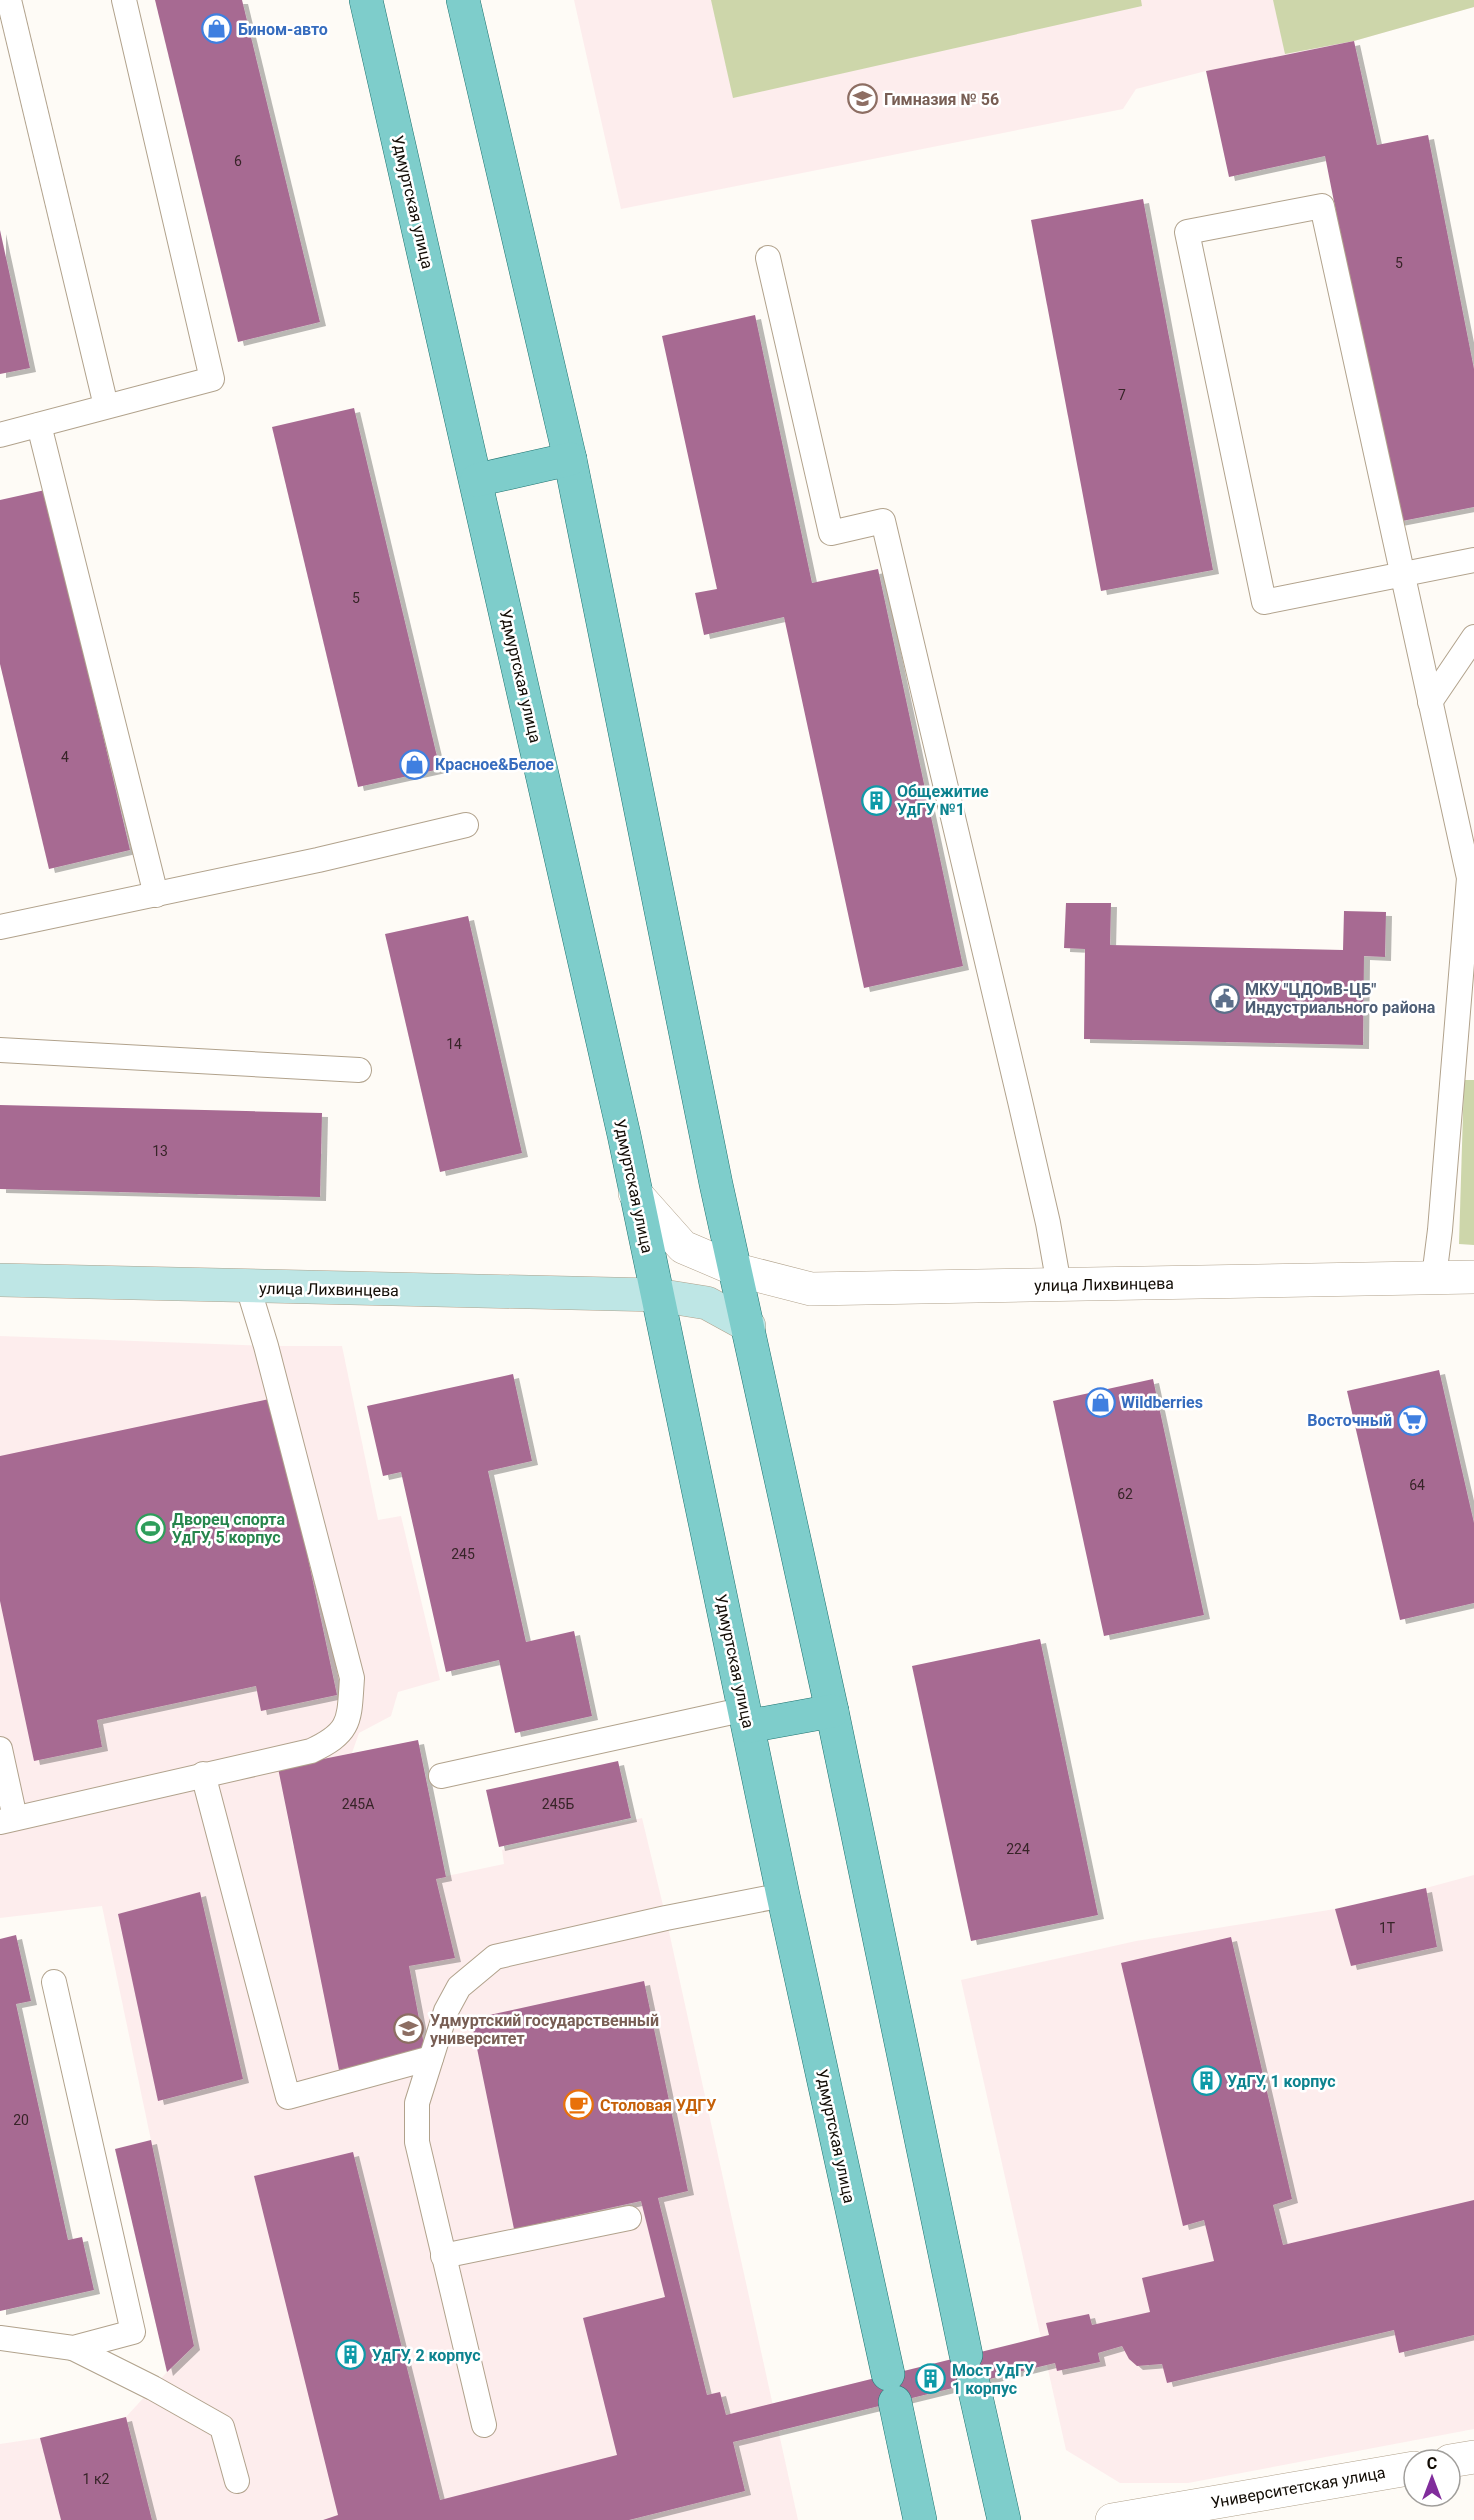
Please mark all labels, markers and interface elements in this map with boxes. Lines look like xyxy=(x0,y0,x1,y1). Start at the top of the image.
shop icon: Бином-авто xyxy=(201,13,233,45)
place label: Бином-авто xyxy=(238,20,328,39)
school or university icon: Гимназия № 56 xyxy=(847,83,879,115)
place label: Гимназия № 56 xyxy=(884,90,999,109)
street label: Удмуртская улица xyxy=(388,134,437,271)
house number: 6 xyxy=(234,153,242,169)
house number: 5 xyxy=(1395,255,1403,271)
house number: 7 xyxy=(1118,387,1126,403)
house number: 5 xyxy=(352,590,360,606)
street label: Удмуртская улица xyxy=(496,608,545,745)
shop icon: Красное&Белое xyxy=(398,748,430,780)
house number: 4 xyxy=(61,749,69,765)
place label: Красное&Белое xyxy=(435,755,554,774)
place label: Общежитие УдГУ №1 xyxy=(897,782,989,819)
building icon: Общежитие УдГУ №1 xyxy=(860,784,892,816)
place label: МКУ "ЦДОиВ-ЦБ" Индустриального района xyxy=(1245,980,1436,1017)
public building icon: МКУ "ЦДОиВ-ЦБ" Индустриального района xyxy=(1208,982,1240,1014)
house number: 14 xyxy=(446,1036,462,1052)
street label: Удмуртская улица xyxy=(610,1117,657,1255)
house number: 13 xyxy=(152,1143,168,1159)
street label: улица Лихвинцева xyxy=(1034,1274,1174,1295)
street label: улица Лихвинцева xyxy=(259,1279,399,1300)
shop icon: Wildberries xyxy=(1084,1386,1116,1418)
place label: Wildberries xyxy=(1121,1393,1203,1412)
supermarket icon: Восточный xyxy=(1397,1404,1429,1436)
place label: Восточный xyxy=(1307,1411,1392,1430)
house number: 64 xyxy=(1409,1477,1425,1493)
house number: 62 xyxy=(1117,1486,1133,1502)
place label: Дворец спорта УдГУ, 5 корпус xyxy=(172,1510,285,1547)
sports icon: Дворец спорта УдГУ, 5 корпус xyxy=(135,1512,167,1544)
house number: 245 xyxy=(451,1546,475,1562)
street label: Удмуртская улица xyxy=(711,1592,758,1730)
house number: 245А xyxy=(342,1796,374,1812)
house number: 245Б xyxy=(542,1796,574,1812)
house number: 224 xyxy=(1006,1841,1030,1857)
house number: 1Т xyxy=(1379,1920,1396,1936)
place label: Удмуртский государственный университет xyxy=(430,2011,659,2048)
school or university icon: Удмуртский государственный университет xyxy=(393,2013,425,2045)
building icon: УдГУ, 1 корпус xyxy=(1190,2065,1222,2097)
street label: Удмуртская улица xyxy=(812,2067,859,2205)
place label: УдГУ, 1 корпус xyxy=(1227,2072,1336,2091)
cafe icon: Столовая УДГУ xyxy=(563,2089,595,2121)
place label: Столовая УДГУ xyxy=(600,2096,716,2115)
house number: 20 xyxy=(13,2112,29,2128)
building icon: УдГУ, 2 корпус xyxy=(335,2339,367,2371)
place label: УдГУ, 2 корпус xyxy=(372,2346,481,2365)
place label: Мост УдГУ 1 корпус xyxy=(952,2361,1034,2398)
building icon: Мост УдГУ 1 корпус xyxy=(915,2363,947,2395)
north arrow xyxy=(1402,2448,1462,2508)
text: С xyxy=(1427,2454,1437,2473)
street label: Университетская улица xyxy=(1209,2463,1387,2512)
house number: 1 к2 xyxy=(83,2471,110,2487)

